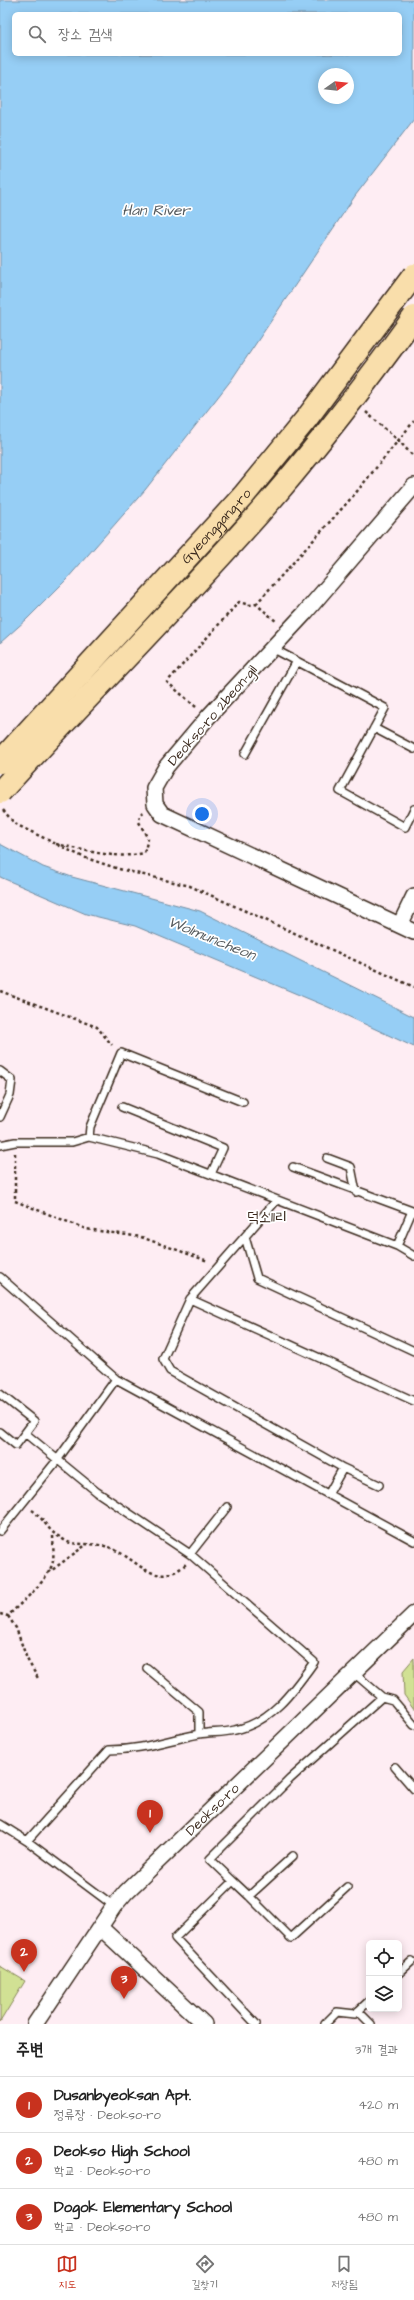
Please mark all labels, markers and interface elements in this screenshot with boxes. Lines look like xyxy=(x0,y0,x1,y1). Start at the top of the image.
search box xyxy=(12,12,402,56)
icon: search xyxy=(26,23,48,45)
text: 장소 검색 xyxy=(58,24,112,45)
north arrow xyxy=(318,68,354,104)
water label: Han River xyxy=(122,200,191,221)
street label: Gyeonggang-ro xyxy=(177,484,256,568)
street label: Deokso-ro 2beon-gil xyxy=(163,661,262,770)
your location xyxy=(192,804,212,824)
water label: Wolmuncheon xyxy=(165,911,260,966)
district label: 덕소11리 xyxy=(247,1207,287,1228)
street label: Deokso-ro xyxy=(181,1779,244,1840)
pin: 1 xyxy=(137,1800,163,1833)
pin: 2 xyxy=(11,1939,37,1972)
map controls xyxy=(366,1940,402,2012)
button: locate xyxy=(366,1940,402,1976)
pin: 3 xyxy=(111,1966,137,1999)
button: layers xyxy=(366,1976,402,2012)
text: 주변 xyxy=(16,2038,43,2062)
text: 3개 결과 xyxy=(355,2041,398,2059)
text: Dusanbyeoksan Apt. xyxy=(54,2085,191,2106)
text: 1 xyxy=(28,2096,30,2114)
text: 420 m xyxy=(358,2096,398,2114)
text: 정류장 · Deokso-ro xyxy=(54,2106,161,2124)
text: Deokso High School xyxy=(54,2141,190,2162)
text: 2 xyxy=(25,2152,33,2170)
text: 480 m xyxy=(357,2152,398,2170)
text: 학교 · Deokso-ro xyxy=(54,2162,150,2180)
text: Dogok Elementary School xyxy=(54,2197,232,2218)
text: 3 xyxy=(26,2208,32,2226)
text: 480 m xyxy=(357,2208,398,2226)
text: 학교 · Deokso-ro xyxy=(54,2218,150,2236)
tab: 지도 xyxy=(56,2253,78,2292)
tab: 길찾기 xyxy=(191,2253,218,2292)
tab: 저장됨 xyxy=(331,2253,358,2292)

